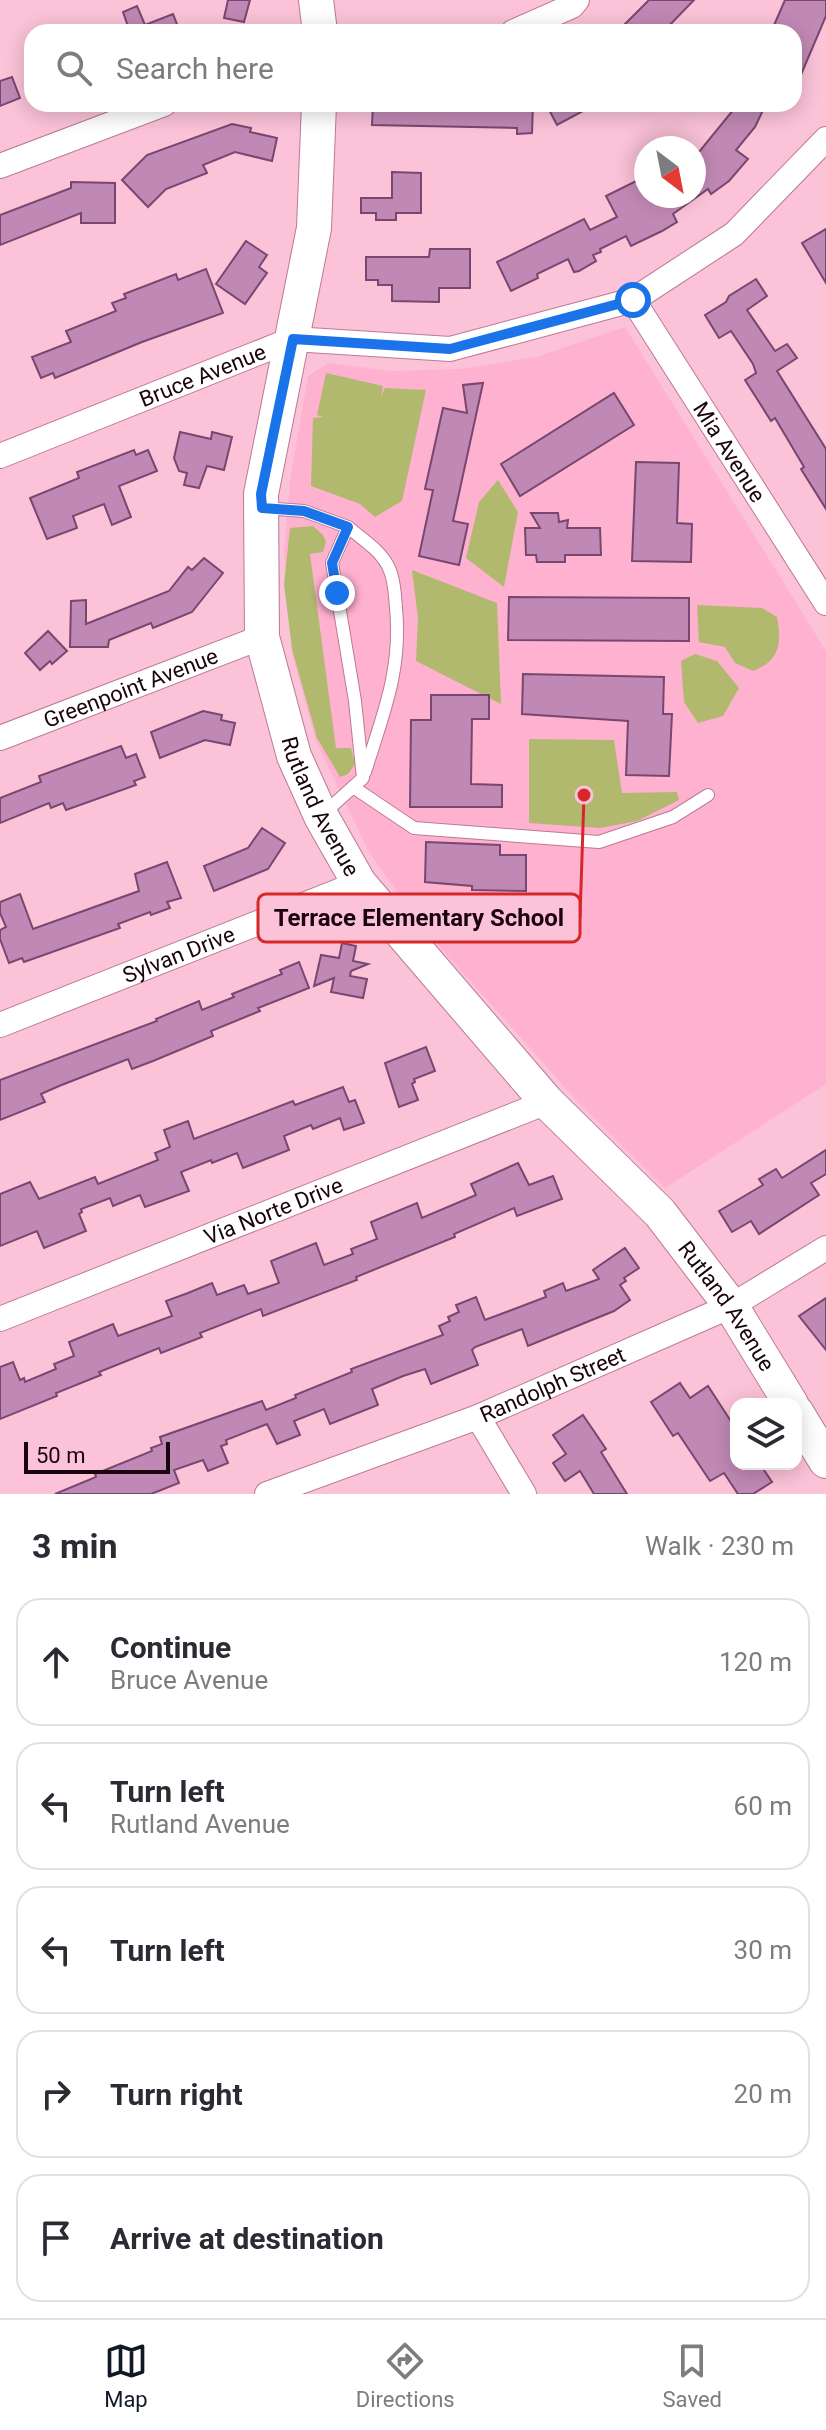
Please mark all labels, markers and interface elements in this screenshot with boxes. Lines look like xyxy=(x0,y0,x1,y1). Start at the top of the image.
search box xyxy=(24,24,802,112)
icon: search xyxy=(52,46,96,90)
text: Search here xyxy=(116,51,274,86)
north arrow xyxy=(634,136,706,208)
route start xyxy=(615,282,651,318)
street label: Bruce Avenue xyxy=(136,339,269,412)
street label: Mia Avenue xyxy=(688,397,770,507)
route end xyxy=(319,575,355,611)
street label: Greenpoint Avenue xyxy=(40,643,222,733)
street label: Rutland Avenue xyxy=(276,734,364,881)
callout: Terrace Elementary School xyxy=(258,894,580,942)
text: Terrace Elementary School xyxy=(274,904,564,932)
street label: Sylvan Drive xyxy=(119,921,238,988)
street label: Via Norte Drive xyxy=(201,1172,346,1250)
street label: Rutland Avenue xyxy=(673,1236,780,1376)
street label: Randolph Street xyxy=(476,1342,629,1428)
map controls xyxy=(730,1398,802,1470)
button: layers xyxy=(730,1398,802,1470)
scale bar xyxy=(24,1438,170,1474)
text: 50 m xyxy=(36,1443,85,1468)
text: 3 min xyxy=(32,1526,117,1566)
text: Walk · 230 m xyxy=(645,1531,794,1561)
text: Continue xyxy=(110,1630,231,1665)
icon: ahead xyxy=(34,1640,78,1684)
text: 120 m xyxy=(719,1647,792,1677)
text: Bruce Avenue xyxy=(110,1665,268,1695)
text: Turn left xyxy=(110,1774,225,1809)
icon: left xyxy=(34,1784,78,1828)
text: 60 m xyxy=(734,1791,792,1821)
text: Rutland Avenue xyxy=(110,1809,290,1839)
icon: left xyxy=(34,1928,78,1972)
text: Turn left xyxy=(110,1933,225,1968)
text: 30 m xyxy=(734,1935,792,1965)
icon: right xyxy=(34,2072,78,2116)
text: Turn right xyxy=(110,2077,243,2112)
text: 20 m xyxy=(734,2079,792,2109)
icon: arrive xyxy=(34,2216,78,2260)
text: Arrive at destination xyxy=(110,2221,384,2256)
tab: Map xyxy=(104,2339,148,2412)
tab: Directions xyxy=(356,2339,455,2412)
tab: Saved xyxy=(663,2339,722,2412)

